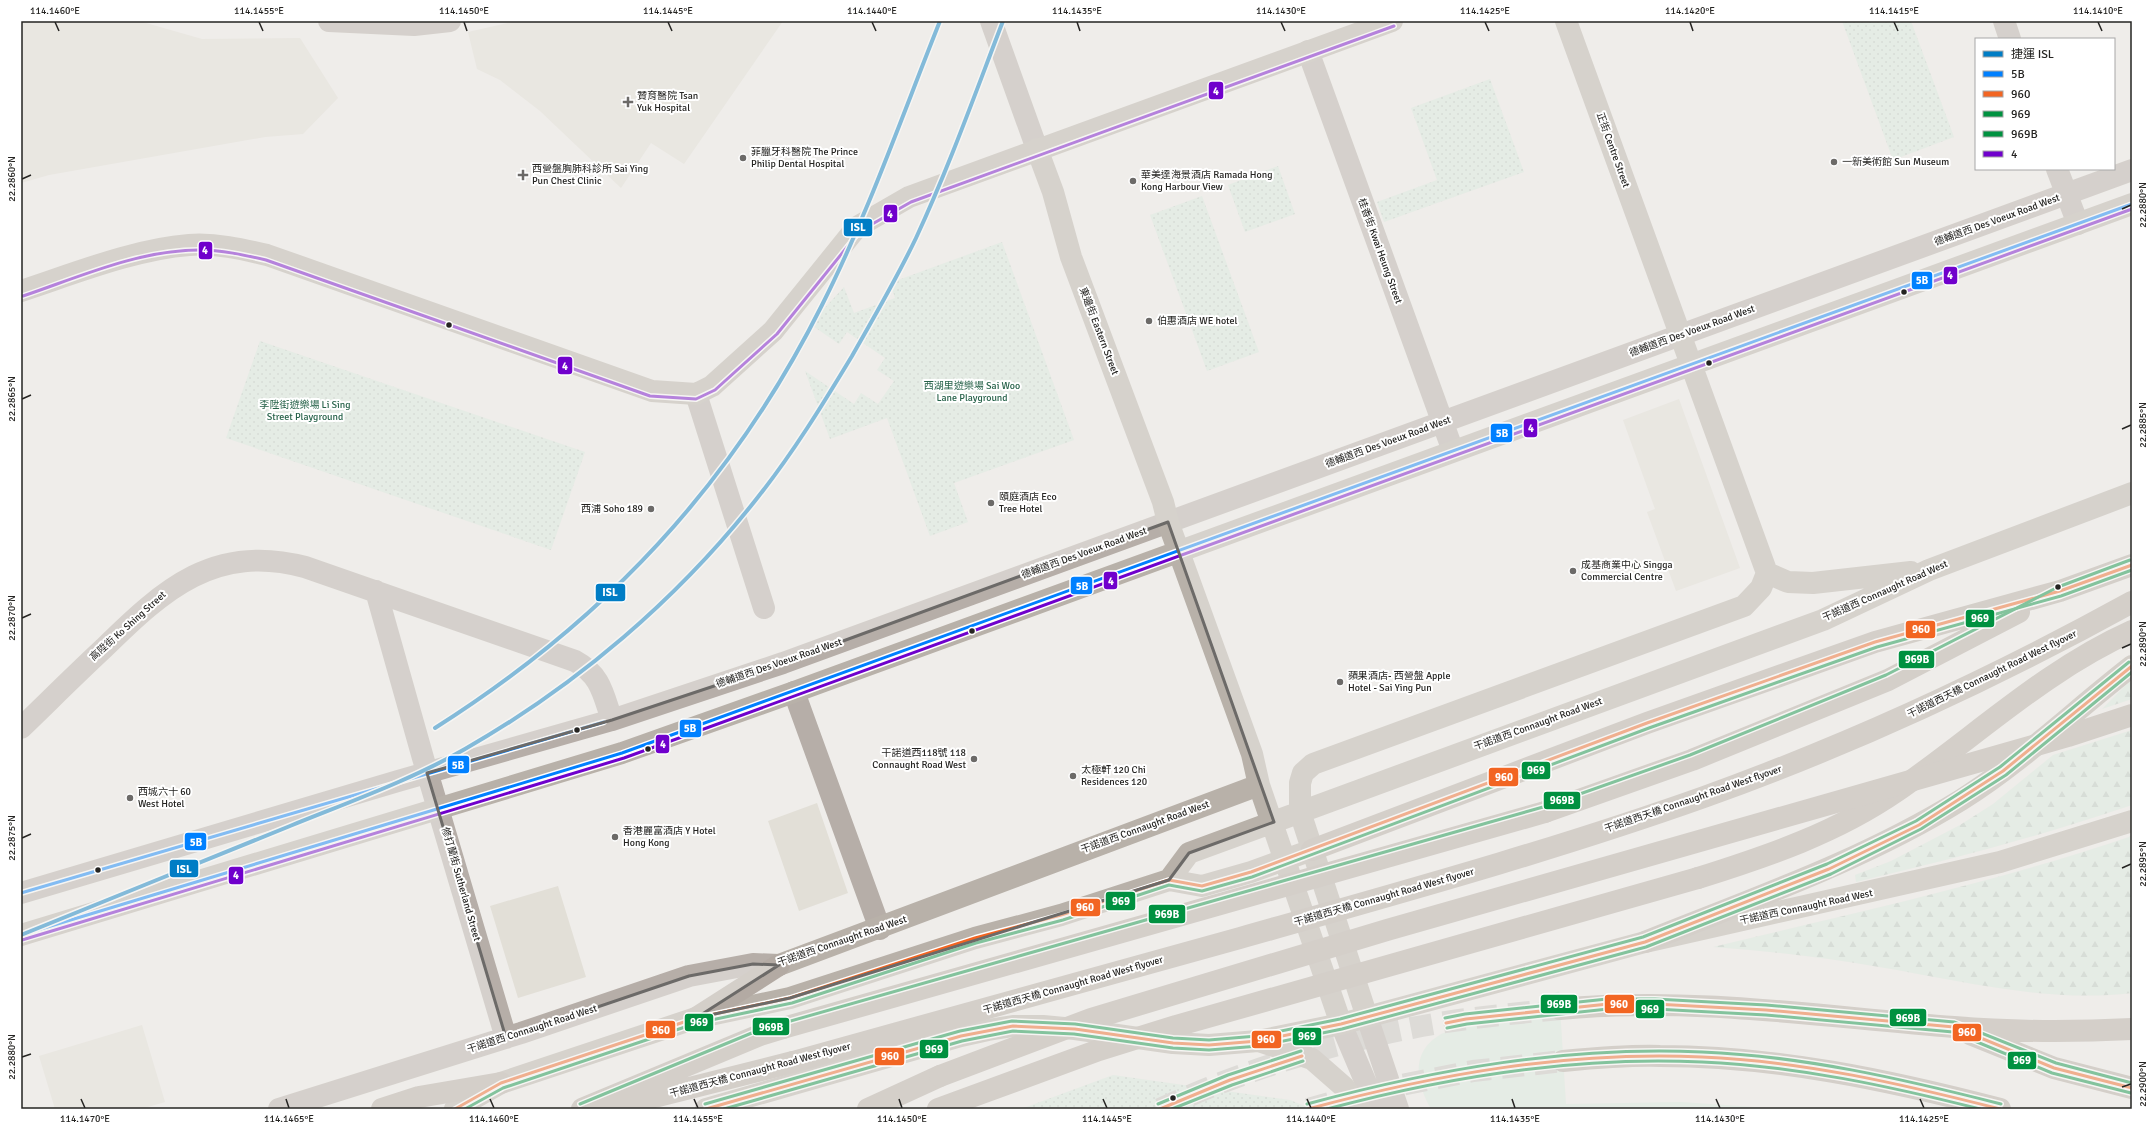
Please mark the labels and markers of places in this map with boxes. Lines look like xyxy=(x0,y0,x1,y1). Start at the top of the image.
place label: 贊育醫院 Tsan Yuk Hospital xyxy=(637,90,698,114)
marker: 贊育醫院 Tsan Yuk Hospital xyxy=(622,96,634,108)
place label: 菲臘牙科醫院 The Prince Philip Dental Hospital xyxy=(751,146,858,170)
marker: 菲臘牙科醫院 The Prince Philip Dental Hospital xyxy=(738,153,748,163)
place label: 一新美術館 Sun Museum xyxy=(1842,156,1949,168)
marker: 一新美術館 Sun Museum xyxy=(1829,157,1839,167)
place label: 西營盤胸肺科診所 Sai Ying Pun Chest Clinic xyxy=(532,163,648,187)
marker: 西營盤胸肺科診所 Sai Ying Pun Chest Clinic xyxy=(517,169,529,181)
place label: 華美達海景酒店 Ramada Hong Kong Harbour View xyxy=(1141,169,1272,193)
marker: 華美達海景酒店 Ramada Hong Kong Harbour View xyxy=(1128,176,1138,186)
unlabelled marker xyxy=(1899,287,1909,297)
place label: 伯惠酒店 WE hotel xyxy=(1157,315,1238,327)
marker: 伯惠酒店 WE hotel xyxy=(1144,316,1154,326)
unlabelled marker xyxy=(444,320,454,330)
unlabelled marker xyxy=(1704,358,1714,368)
place label: 頤庭酒店 Eco Tree Hotel xyxy=(999,491,1057,515)
marker: 頤庭酒店 Eco Tree Hotel xyxy=(986,498,996,508)
place label: 西浦 Soho 189 xyxy=(581,503,643,515)
marker: 西浦 Soho 189 xyxy=(646,504,656,514)
place label: 成基商業中心 Singga Commercial Centre xyxy=(1581,559,1673,583)
marker: 成基商業中心 Singga Commercial Centre xyxy=(1568,566,1578,576)
unlabelled marker xyxy=(2053,582,2063,592)
unlabelled marker xyxy=(967,626,977,636)
place label: 蘋果酒店- 西營盤 Apple Hotel - Sai Ying Pun xyxy=(1348,670,1450,694)
marker: 蘋果酒店- 西營盤 Apple Hotel - Sai Ying Pun xyxy=(1335,677,1345,687)
unlabelled marker xyxy=(572,725,582,735)
unlabelled marker xyxy=(643,744,653,754)
place label: 干諾道西118號 118 Connaught Road West xyxy=(872,747,966,771)
marker: 干諾道西118號 118 Connaught Road West xyxy=(969,754,979,764)
place label: 太極軒 120 Chi Residences 120 xyxy=(1081,764,1147,788)
marker: 太極軒 120 Chi Residences 120 xyxy=(1068,771,1078,781)
place label: 西城六十 60 West Hotel xyxy=(138,786,191,810)
marker: 西城六十 60 West Hotel xyxy=(125,793,135,803)
place label: 香港麗富酒店 Y Hotel Hong Kong xyxy=(623,825,716,849)
marker: 香港麗富酒店 Y Hotel Hong Kong xyxy=(610,832,620,842)
unlabelled marker xyxy=(93,865,103,875)
unlabelled marker xyxy=(1168,1093,1178,1103)

